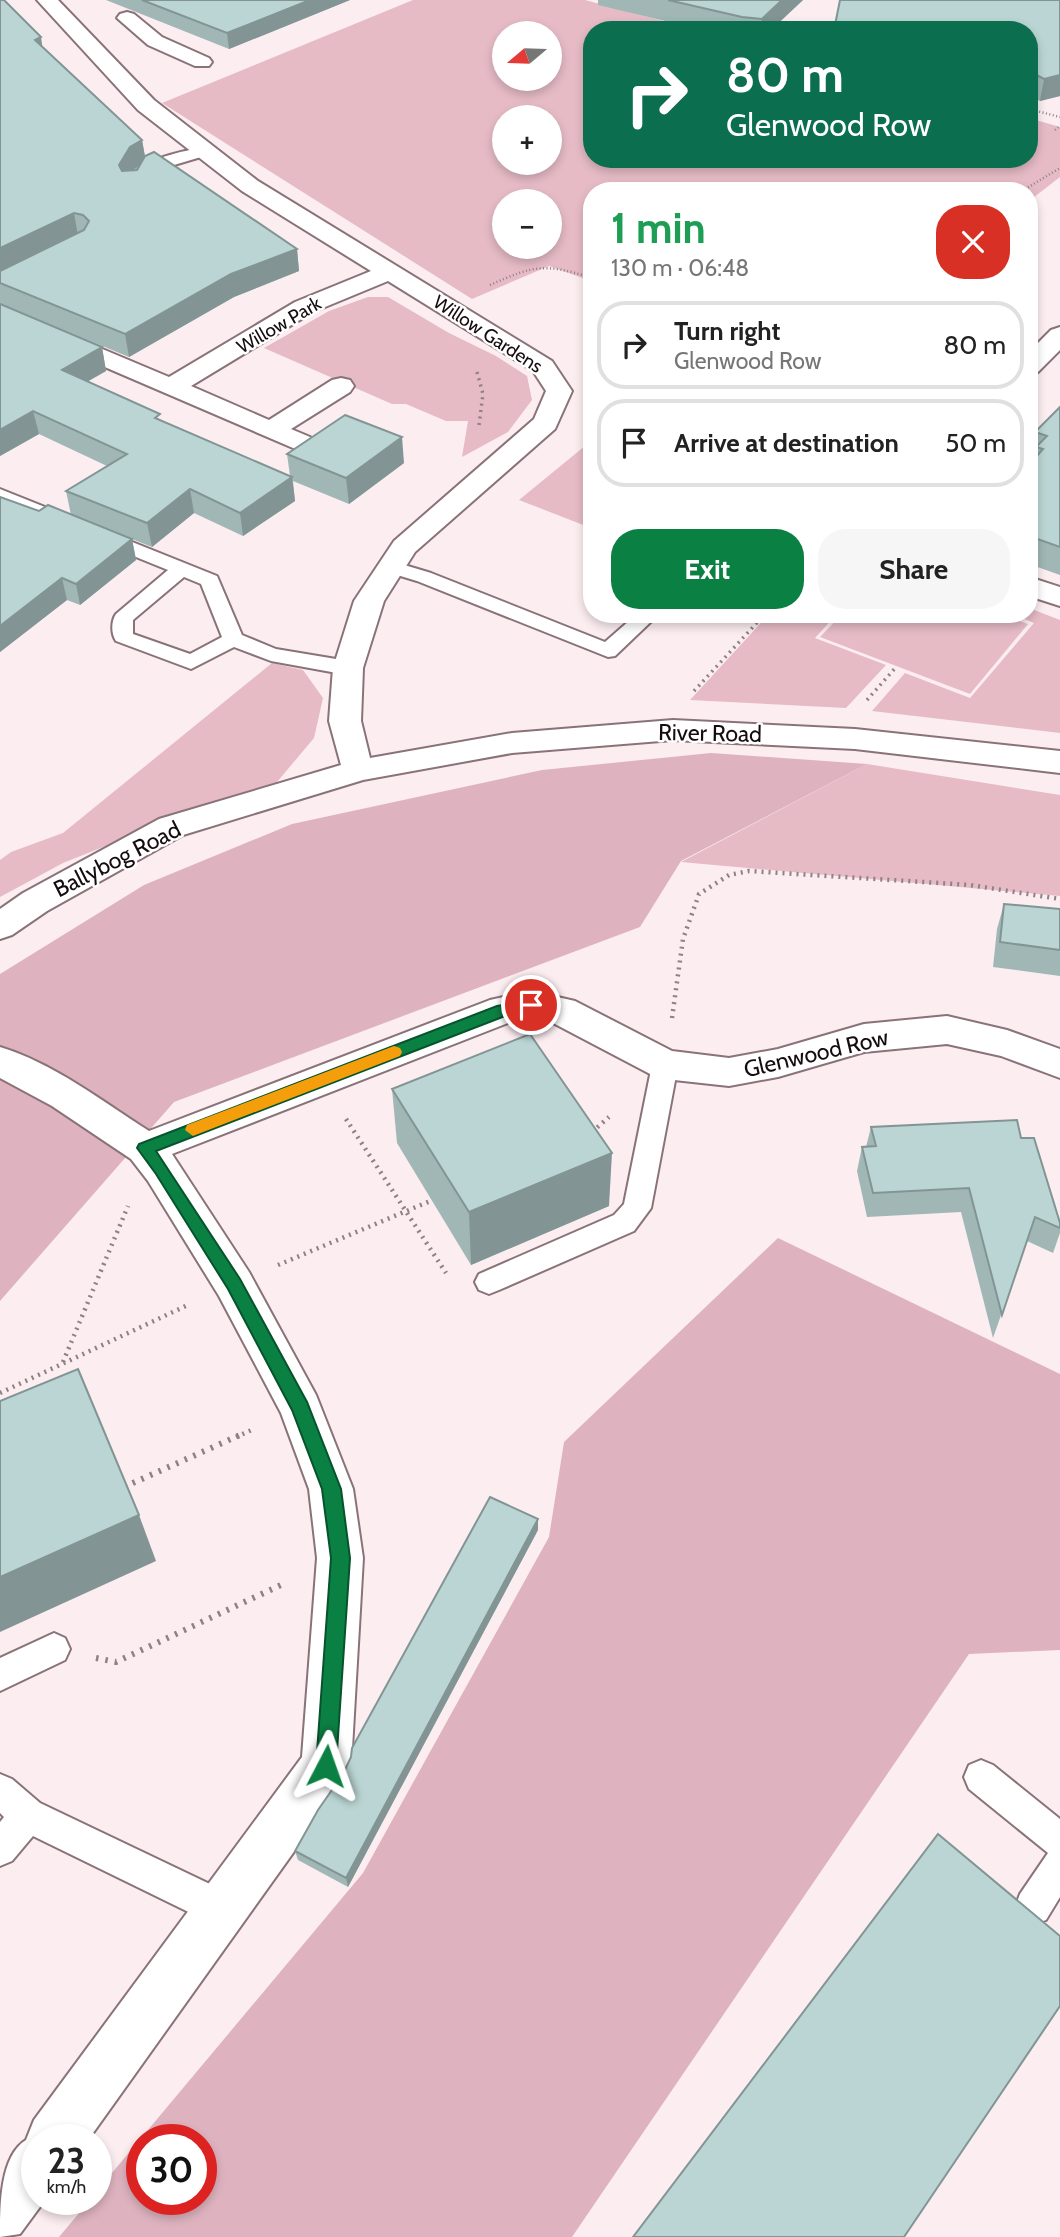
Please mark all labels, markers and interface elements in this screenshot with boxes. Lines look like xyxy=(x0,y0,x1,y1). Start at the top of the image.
north arrow xyxy=(492,21,562,91)
map controls xyxy=(492,21,562,259)
text: 80 m xyxy=(726,45,844,104)
icon: right xyxy=(611,49,702,140)
button: + xyxy=(492,105,562,175)
text: Glenwood Row xyxy=(726,105,931,144)
button: − xyxy=(492,189,562,259)
text: 1 min xyxy=(611,202,706,254)
button: close xyxy=(936,205,1010,279)
text: 130 m · 06:48 xyxy=(611,254,749,282)
street label: Willow Gardens xyxy=(429,290,547,378)
street label: Willow Park xyxy=(233,291,326,358)
text: Turn right xyxy=(674,315,780,347)
icon: right xyxy=(615,326,653,364)
text: 80 m xyxy=(943,329,1006,361)
text: Glenwood Row xyxy=(674,347,822,375)
icon: arrive xyxy=(615,424,653,462)
text: Arrive at destination xyxy=(674,427,899,459)
text: 50 m xyxy=(945,427,1006,459)
button: Exit xyxy=(611,529,804,609)
button: Share xyxy=(818,529,1010,609)
street label: River Road xyxy=(658,718,762,748)
street label: Ballybog Road xyxy=(49,815,185,903)
pin xyxy=(501,975,561,1035)
icon: arrive xyxy=(512,986,550,1024)
street label: Glenwood Row xyxy=(741,1023,891,1083)
position arrow xyxy=(289,1729,363,1803)
speed limit sign: 30 xyxy=(126,2124,217,2215)
text: 23 xyxy=(48,2139,85,2182)
text: km/h xyxy=(47,2176,86,2198)

